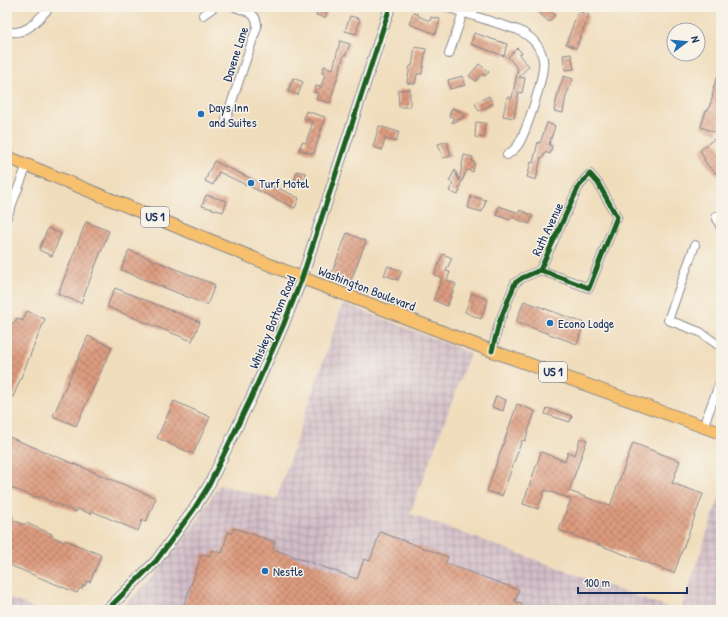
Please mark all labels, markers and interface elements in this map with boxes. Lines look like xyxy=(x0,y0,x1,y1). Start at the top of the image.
north arrow xyxy=(666,22,706,62)
street label: Davene Lane xyxy=(218,24,252,84)
text: N xyxy=(688,34,703,44)
place label: Days Inn and Suites xyxy=(209,98,257,131)
marker: Days Inn and Suites xyxy=(196,109,206,119)
place label: Turf Motel xyxy=(259,174,310,192)
marker: Turf Motel xyxy=(246,178,256,188)
street label: Ruth Avenue xyxy=(527,199,567,259)
road number: US 1 xyxy=(141,207,169,227)
street label: Washington Boulevard xyxy=(316,261,418,315)
street label: Whiskey Bottom Road xyxy=(244,273,300,371)
place label: Econo Lodge xyxy=(558,314,614,332)
marker: Econo Lodge xyxy=(545,318,555,328)
road number: US 1 xyxy=(539,362,567,382)
place label: Nestle xyxy=(273,562,303,580)
marker: Nestle xyxy=(260,566,270,576)
scale bar xyxy=(578,569,687,595)
text: 100 m xyxy=(584,574,610,591)

